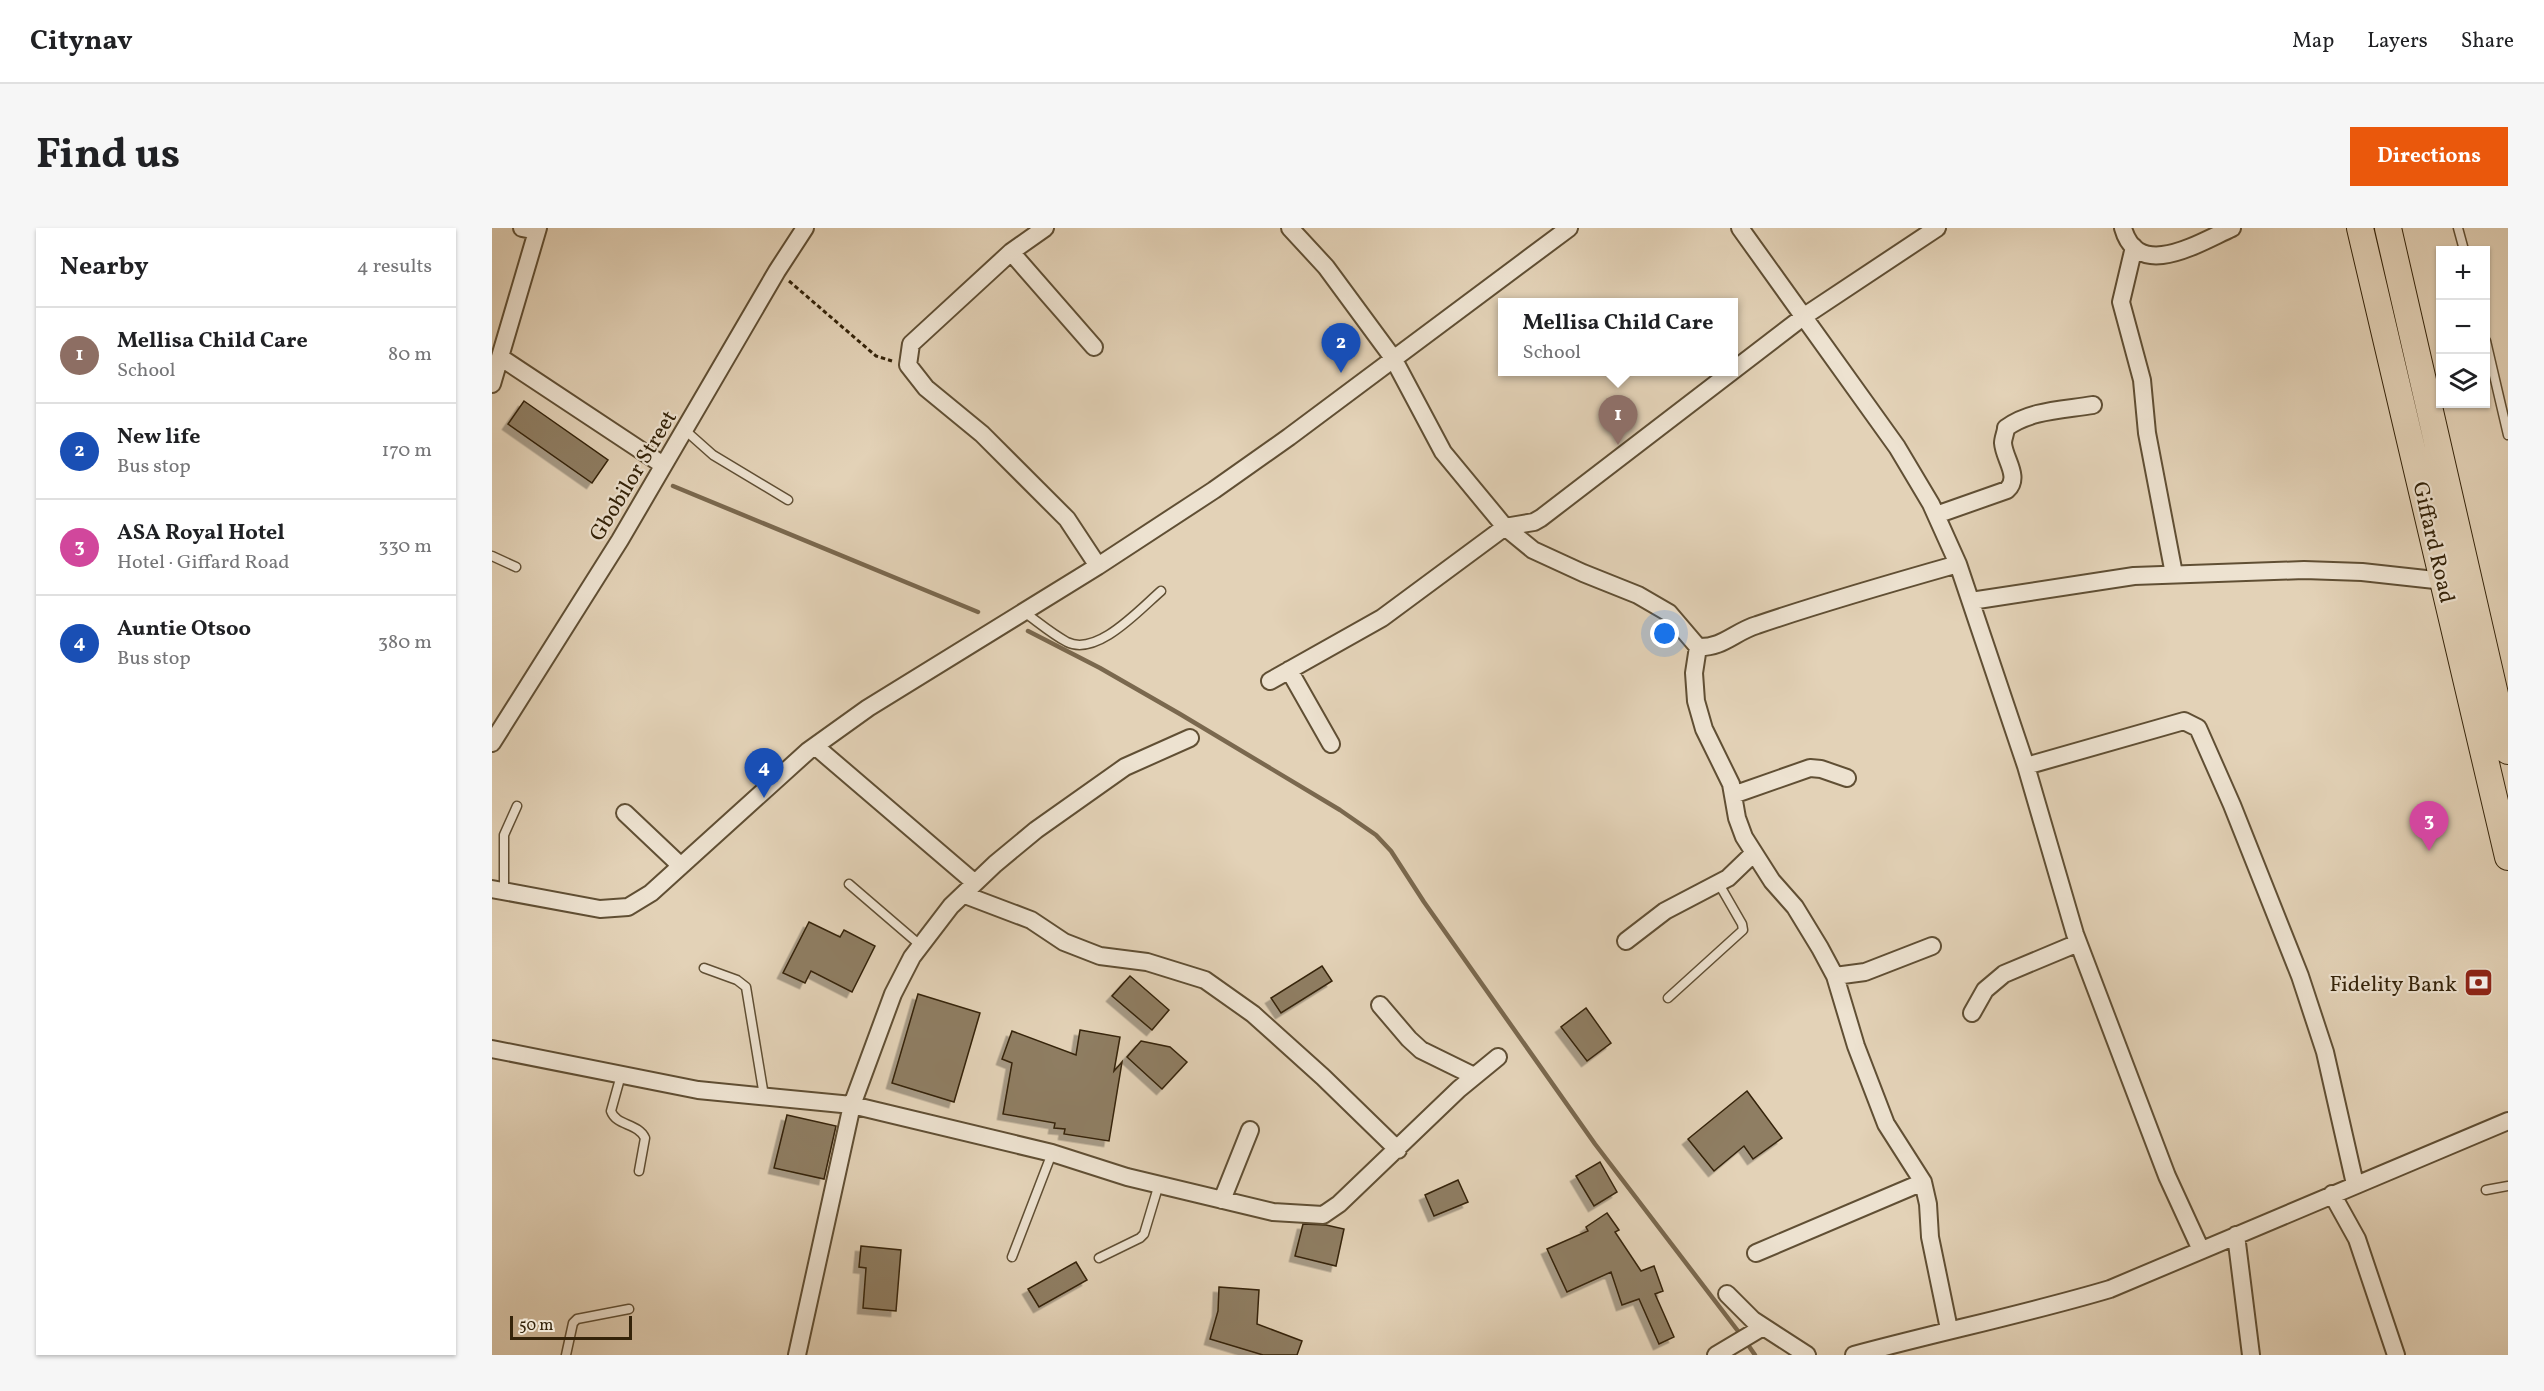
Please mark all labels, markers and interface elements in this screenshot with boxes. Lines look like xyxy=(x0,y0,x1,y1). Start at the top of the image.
text: Citynav xyxy=(30,22,133,61)
text: Map xyxy=(2292,27,2334,56)
text: Layers xyxy=(2367,27,2428,56)
text: Share xyxy=(2461,27,2514,56)
text: Find us xyxy=(36,127,180,186)
button: Directions xyxy=(2350,127,2508,186)
map controls xyxy=(2436,246,2490,408)
button: + xyxy=(2436,246,2490,300)
text: Nearby xyxy=(60,249,149,285)
text: 4 results xyxy=(357,253,432,281)
popup xyxy=(1498,298,1738,376)
button: − xyxy=(2436,300,2490,354)
text: Mellisa Child Care xyxy=(1523,308,1713,339)
pin: 2 xyxy=(1322,324,1360,373)
text: Mellisa Child Care xyxy=(117,326,308,357)
text: School xyxy=(1523,339,1581,367)
text: 1 xyxy=(75,341,84,369)
text: 80 m xyxy=(388,341,432,369)
button: layers xyxy=(2436,354,2490,408)
text: School xyxy=(117,357,175,385)
pin: 1 xyxy=(1598,396,1638,445)
street label: Gbobilor Street xyxy=(583,405,686,548)
text: New life xyxy=(117,422,200,453)
text: 2 xyxy=(74,437,85,465)
text: 170 m xyxy=(382,437,432,465)
text: Bus stop xyxy=(117,453,191,481)
street label: Giffard Road xyxy=(2404,479,2462,606)
text: ASA Royal Hotel xyxy=(117,518,285,549)
text: 3 xyxy=(74,533,85,561)
text: 330 m xyxy=(378,533,432,561)
text: Hotel · Giffard Road xyxy=(117,549,290,577)
text: Auntie Otsoo xyxy=(117,614,251,645)
your location xyxy=(1650,619,1679,648)
text: 4 xyxy=(73,629,86,657)
text: 380 m xyxy=(378,629,432,657)
text: Bus stop xyxy=(117,645,191,673)
pin: 4 xyxy=(744,748,784,798)
pin: 3 xyxy=(2410,802,2448,851)
bank icon: Fidelity Bank xyxy=(2462,967,2494,999)
place label: Fidelity Bank xyxy=(2330,970,2457,1001)
scale bar xyxy=(510,1313,632,1340)
text: 50 m xyxy=(519,1315,553,1337)

